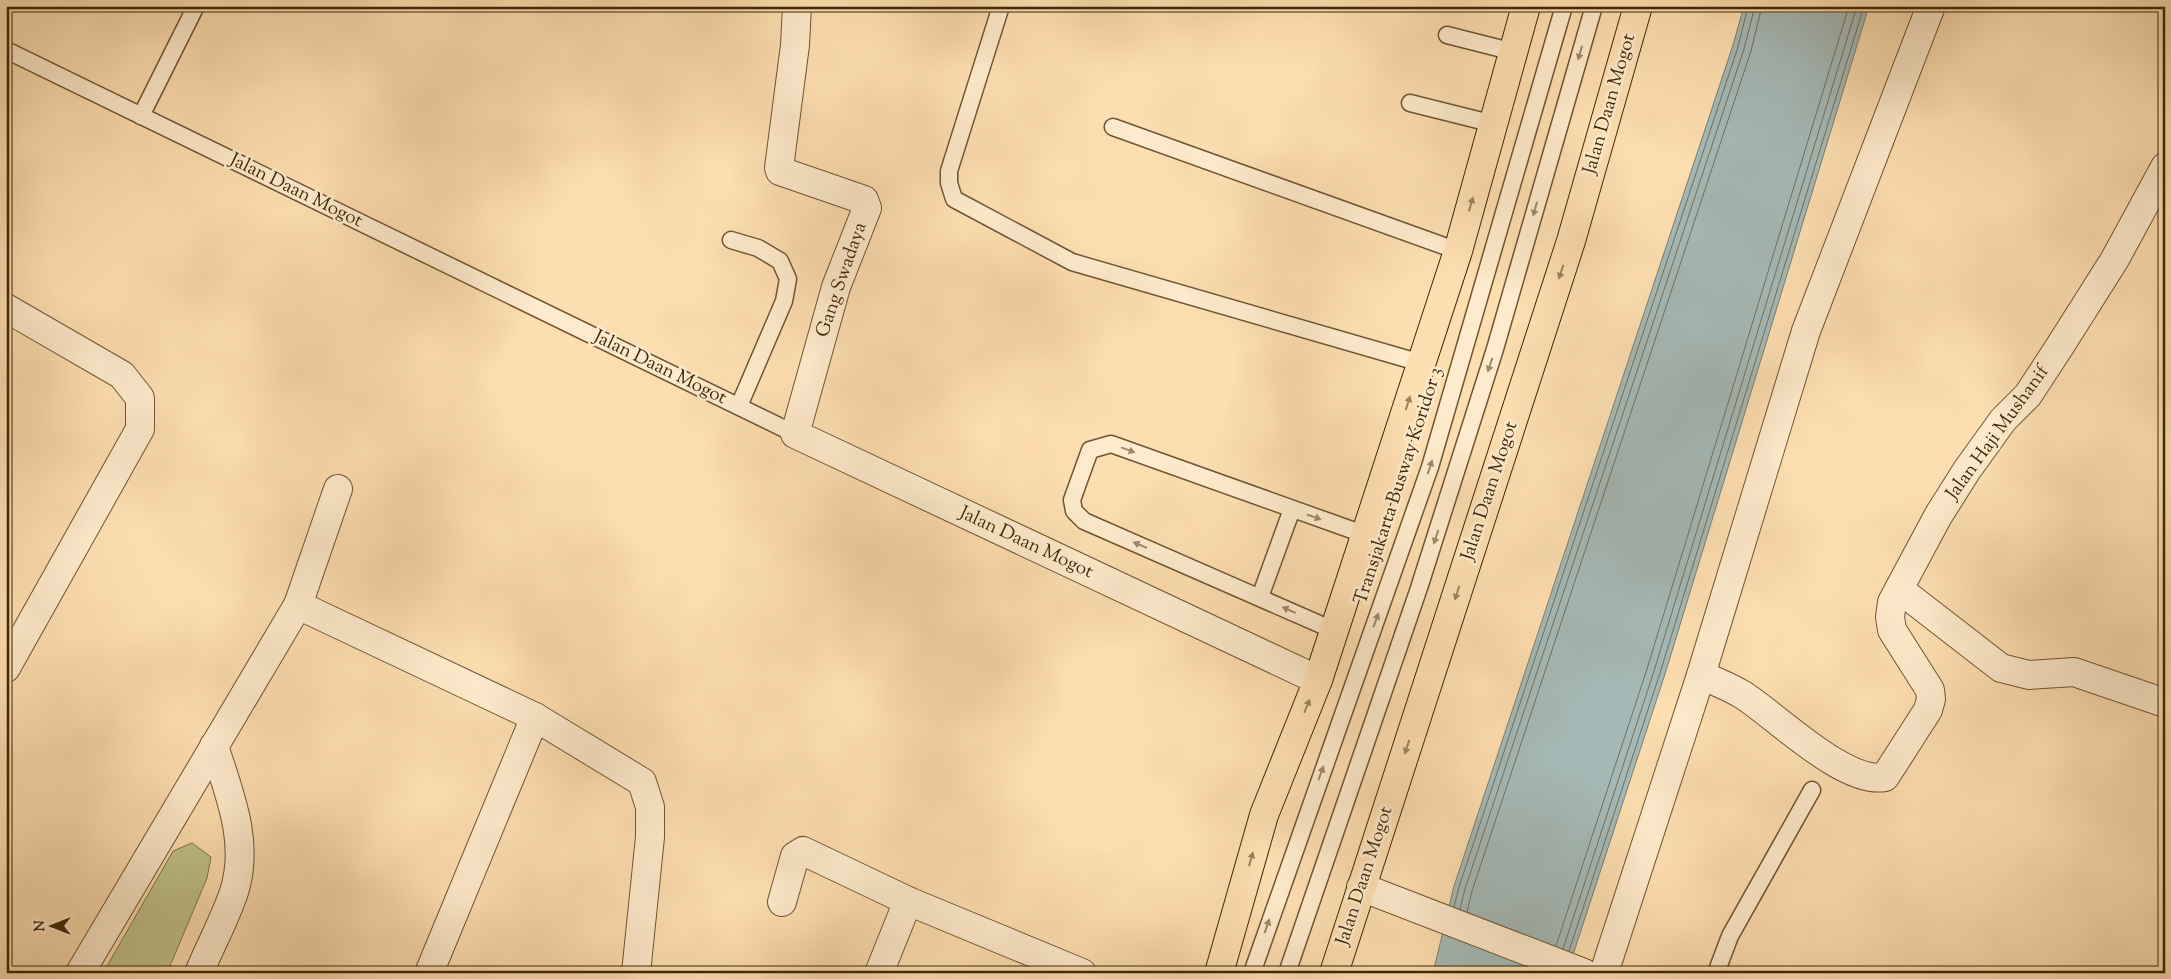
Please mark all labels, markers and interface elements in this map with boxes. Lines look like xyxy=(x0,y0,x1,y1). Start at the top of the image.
street label: Jalan Daan Mogot xyxy=(1577,30,1643,178)
one-way arrow xyxy=(1576,46,1584,61)
street label: Jalan Daan Mogot xyxy=(224,147,368,235)
one-way arrow xyxy=(1467,197,1475,212)
one-way arrow xyxy=(1531,202,1539,217)
street label: Gang Swadaya xyxy=(810,219,874,341)
one-way arrow xyxy=(1557,264,1565,279)
street label: Jalan Daan Mogot xyxy=(588,324,732,412)
one-way arrow xyxy=(1486,358,1493,373)
street label: Jalan Haji Mushanif xyxy=(1939,359,2057,507)
street label: Transjakarta Busway Koridor 3 xyxy=(1348,364,1450,608)
one-way arrow xyxy=(1405,395,1412,410)
street label: Jalan Daan Mogot xyxy=(1454,417,1525,565)
one-way arrow xyxy=(1121,447,1136,455)
one-way arrow xyxy=(1427,459,1435,474)
street label: Jalan Daan Mogot xyxy=(954,500,1098,586)
one-way arrow xyxy=(1307,514,1322,521)
one-way arrow xyxy=(1431,530,1439,545)
one-way arrow xyxy=(1133,541,1147,549)
one-way arrow xyxy=(1453,585,1460,600)
one-way arrow xyxy=(1282,606,1296,614)
one-way arrow xyxy=(1372,612,1380,627)
one-way arrow xyxy=(1303,698,1311,713)
one-way arrow xyxy=(1402,740,1410,755)
one-way arrow xyxy=(1318,766,1325,781)
street label: Jalan Daan Mogot xyxy=(1329,802,1400,950)
one-way arrow xyxy=(1248,851,1256,866)
north arrow xyxy=(28,902,78,952)
one-way arrow xyxy=(1264,919,1271,934)
text: N xyxy=(31,920,51,932)

